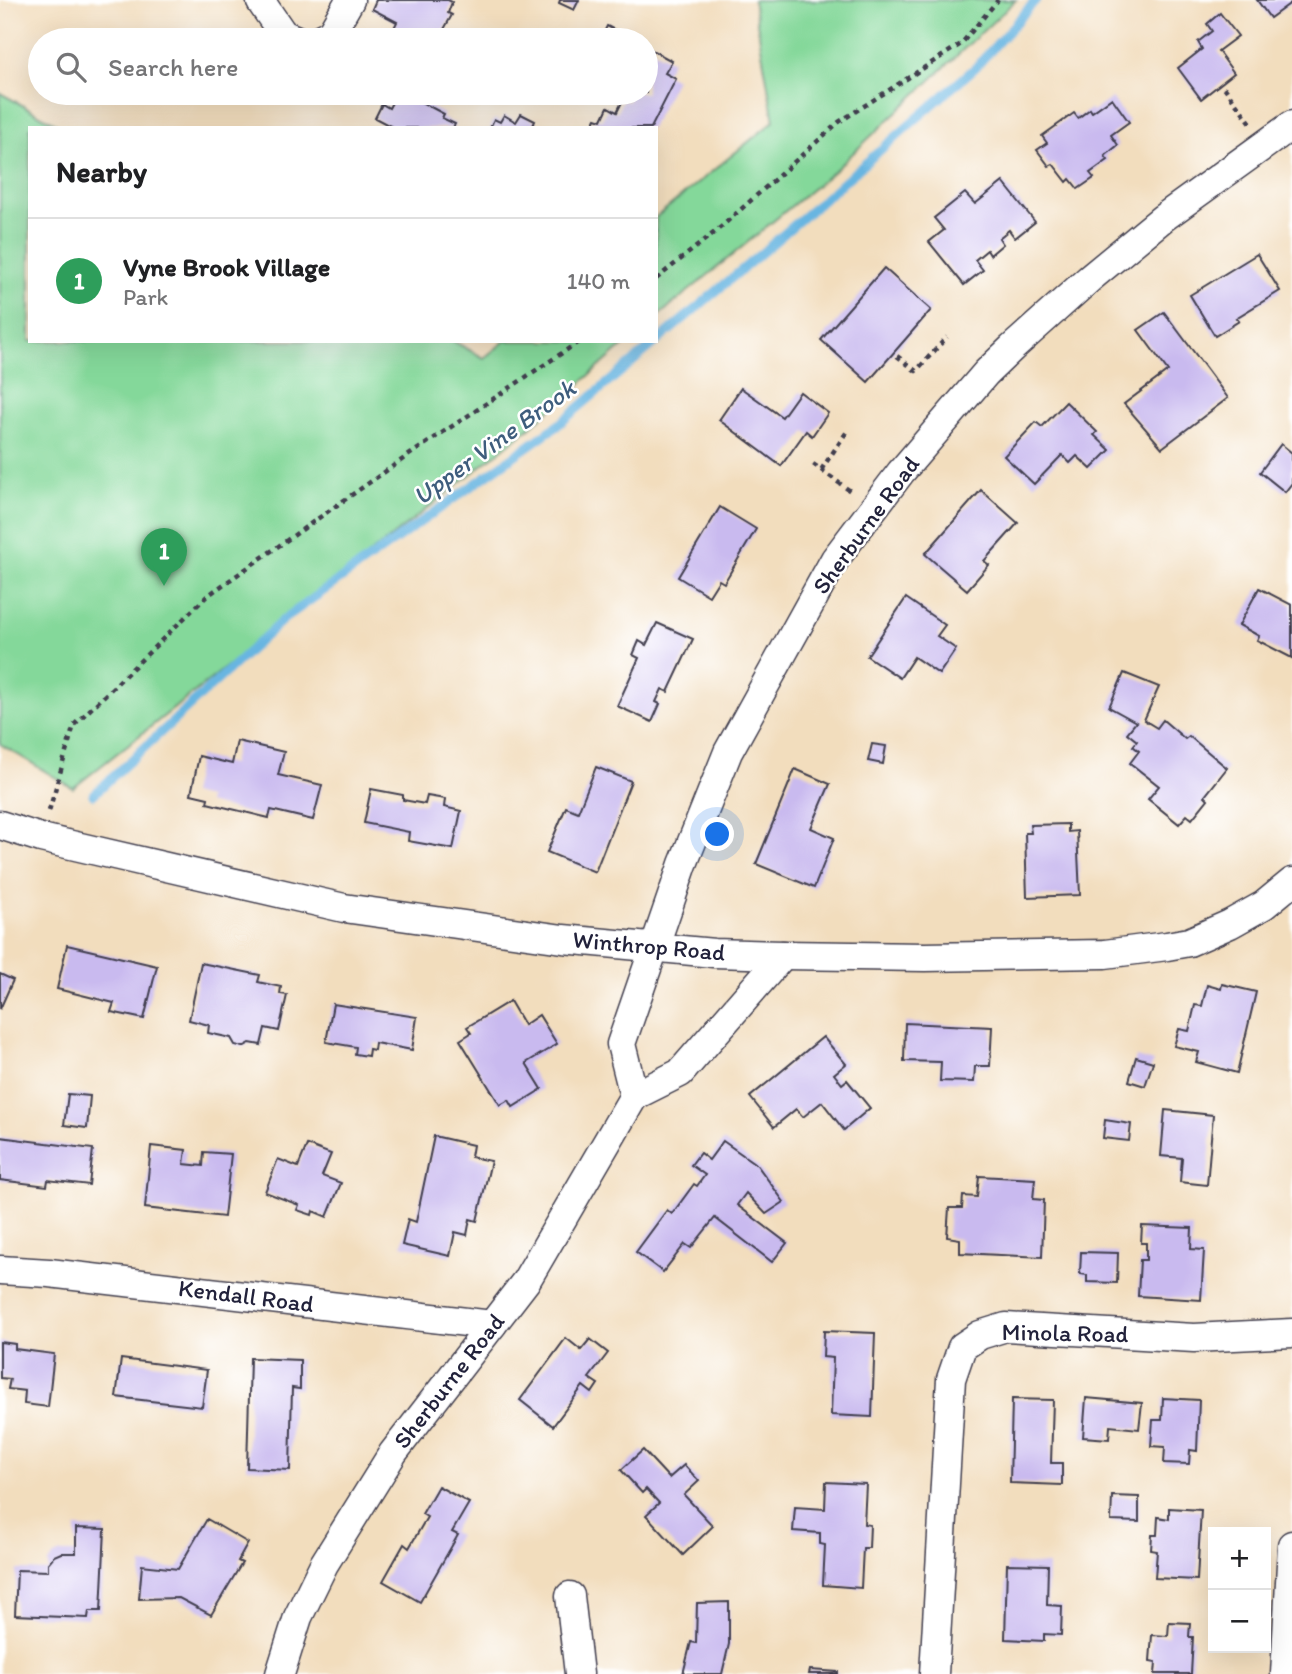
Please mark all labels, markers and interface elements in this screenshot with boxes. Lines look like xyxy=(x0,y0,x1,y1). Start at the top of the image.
search box xyxy=(28,28,658,105)
icon: search xyxy=(52,48,90,86)
text: Search here xyxy=(108,51,238,83)
text: Nearby xyxy=(56,153,147,190)
text: Vyne Brook Village xyxy=(123,251,330,283)
text: 1 xyxy=(74,267,84,295)
text: 140 m xyxy=(567,267,630,295)
text: Park xyxy=(123,283,168,311)
water label: Upper Vine Brook xyxy=(406,371,583,512)
street label: Sherburne Road xyxy=(806,450,925,599)
pin: 1 xyxy=(141,528,187,586)
your location xyxy=(700,817,734,851)
street label: Winthrop Road xyxy=(571,924,727,967)
street label: Kendall Road xyxy=(177,1273,315,1318)
street label: Sherburne Road xyxy=(387,1307,510,1454)
street label: Minola Road xyxy=(1001,1317,1129,1348)
map controls xyxy=(1208,1527,1271,1653)
button: + xyxy=(1208,1527,1271,1590)
button: − xyxy=(1208,1590,1271,1653)

